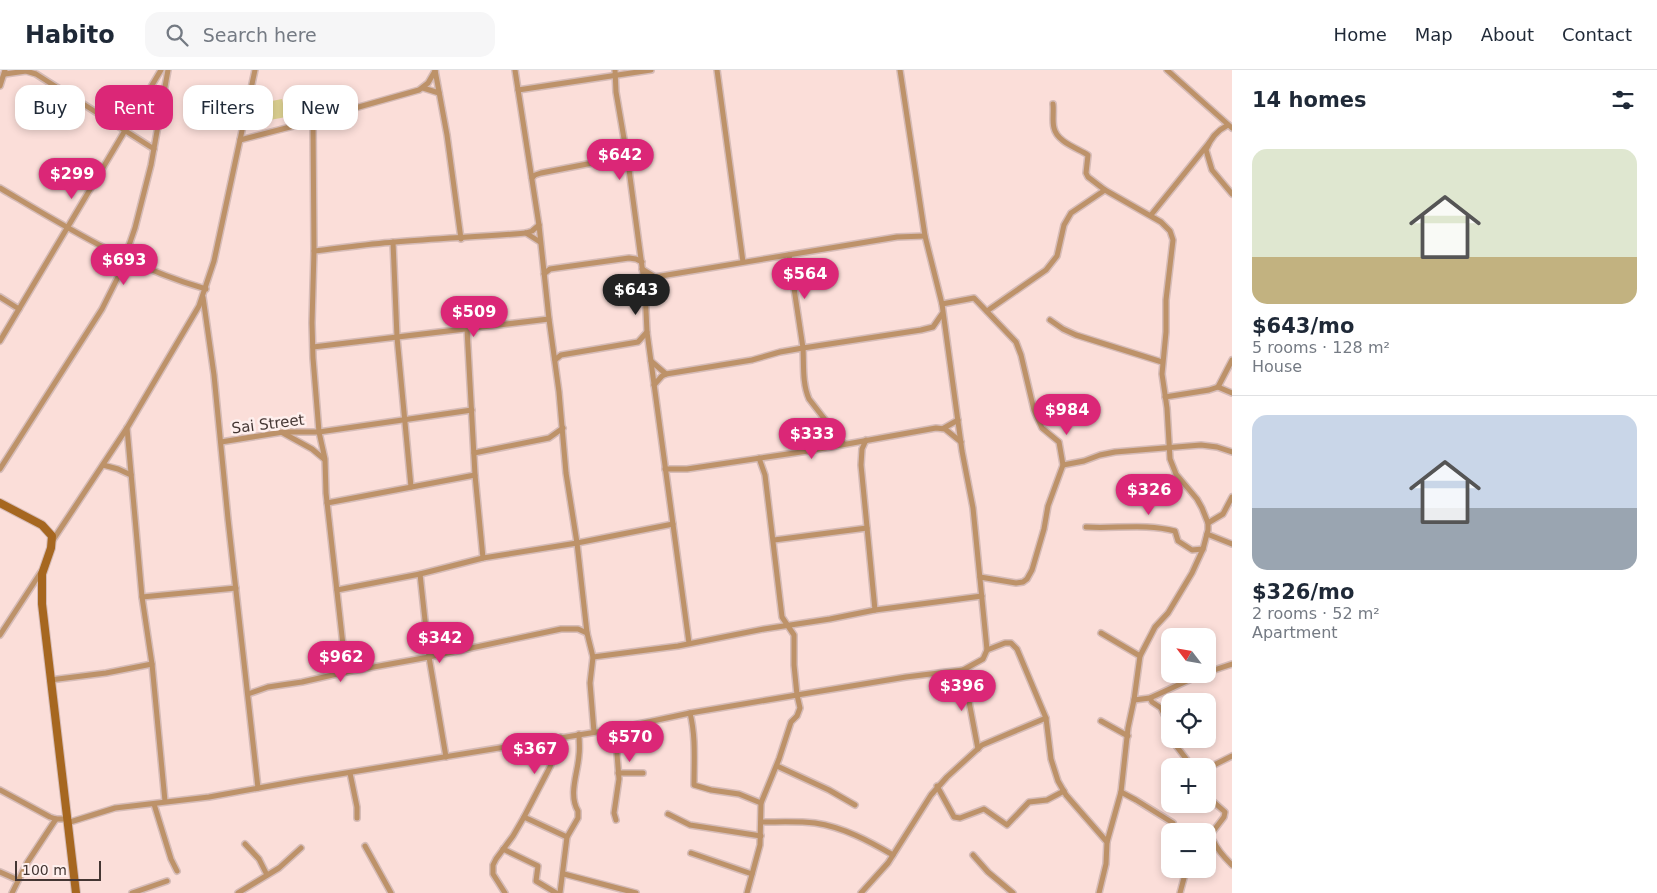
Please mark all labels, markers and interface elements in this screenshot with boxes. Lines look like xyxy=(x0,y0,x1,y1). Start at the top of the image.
search box xyxy=(145,12,495,57)
text: Habito xyxy=(25,21,115,49)
icon: search xyxy=(163,21,191,49)
text: Search here xyxy=(203,24,317,46)
text: Home xyxy=(1334,24,1387,45)
text: Map xyxy=(1415,24,1453,45)
text: About xyxy=(1481,24,1534,45)
text: Contact xyxy=(1562,24,1632,45)
chip: Buy xyxy=(15,85,85,130)
chip: Rent xyxy=(95,85,173,130)
chip: Filters xyxy=(183,85,273,130)
chip: New xyxy=(283,85,358,130)
icon: filters xyxy=(1609,86,1637,114)
text: 14 homes xyxy=(1252,88,1367,112)
pin: $642 xyxy=(590,138,650,181)
text: $642 xyxy=(598,145,642,164)
pin: $299 xyxy=(42,158,102,200)
text: $299 xyxy=(50,164,94,183)
icon: home xyxy=(1400,182,1490,272)
pin: $693 xyxy=(94,244,154,286)
text: $693 xyxy=(102,250,146,269)
pin: $564 xyxy=(775,258,835,300)
text: $564 xyxy=(783,264,827,283)
pin: $643 xyxy=(606,274,666,316)
text: $643 xyxy=(614,280,658,299)
pin: $509 xyxy=(444,296,504,338)
text: $509 xyxy=(452,302,496,321)
text: $643/mo xyxy=(1252,314,1354,338)
text: 5 rooms · 128 m² xyxy=(1252,338,1390,357)
text: House xyxy=(1252,357,1302,376)
pin: $984 xyxy=(1037,394,1097,436)
text: $984 xyxy=(1045,400,1089,419)
street label: Sai Street xyxy=(231,411,306,437)
pin: $333 xyxy=(782,418,842,460)
text: $333 xyxy=(790,424,834,443)
icon: home xyxy=(1400,447,1490,537)
pin: $326 xyxy=(1119,474,1179,516)
text: $326 xyxy=(1127,480,1171,499)
text: $326/mo xyxy=(1252,580,1354,604)
text: 2 rooms · 52 m² xyxy=(1252,604,1380,623)
pin: $342 xyxy=(410,622,470,664)
text: Apartment xyxy=(1252,623,1338,642)
text: $342 xyxy=(418,628,462,647)
north arrow xyxy=(1161,628,1216,682)
map controls xyxy=(1161,628,1216,878)
pin: $962 xyxy=(311,640,371,683)
text: $962 xyxy=(319,647,363,666)
pin: $396 xyxy=(932,670,992,712)
text: $396 xyxy=(940,676,984,695)
button: locate xyxy=(1161,693,1216,748)
pin: $570 xyxy=(600,720,660,763)
text: $570 xyxy=(608,727,652,746)
pin: $367 xyxy=(505,732,565,775)
text: $367 xyxy=(513,739,557,758)
button: + xyxy=(1161,758,1216,813)
button: − xyxy=(1161,823,1216,878)
scale bar xyxy=(15,858,101,881)
text: 100 m xyxy=(22,862,67,878)

